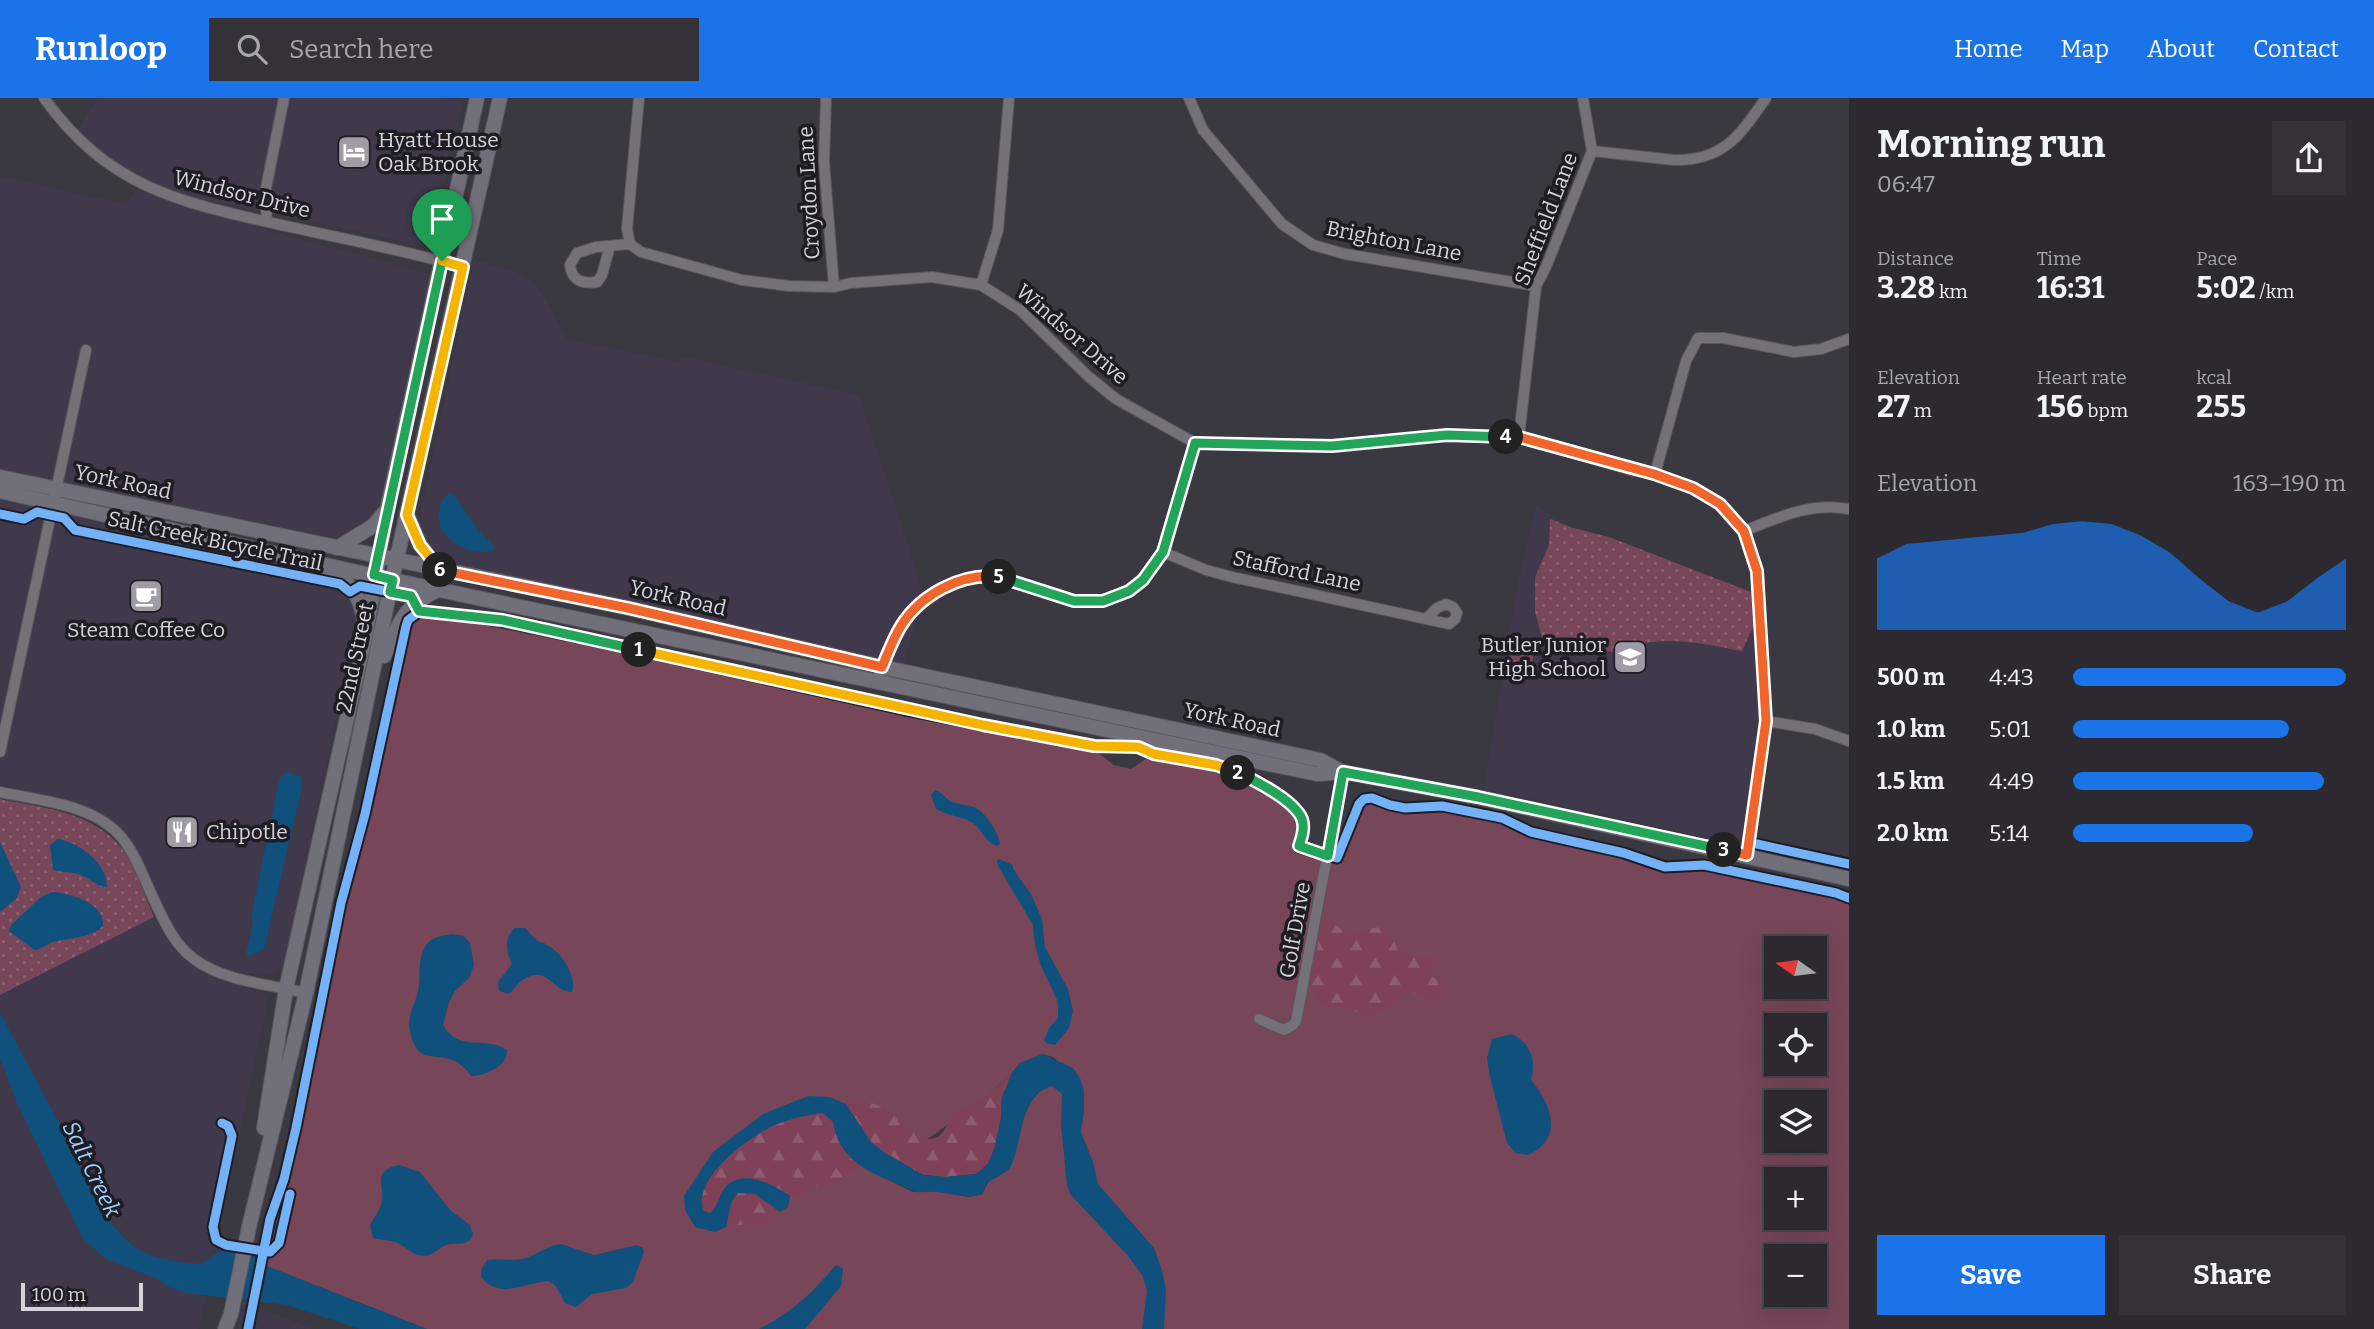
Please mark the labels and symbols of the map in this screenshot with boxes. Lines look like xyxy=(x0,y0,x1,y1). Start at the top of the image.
street label: Croydon Lane xyxy=(793,126,825,260)
place label: Hyatt House Oak Brook xyxy=(378,127,499,177)
hotel icon: Hyatt House Oak Brook xyxy=(335,133,373,171)
street label: Sheffield Lane xyxy=(1509,149,1583,289)
street label: Windsor Drive xyxy=(171,164,313,224)
pin xyxy=(412,189,472,261)
street label: Brighton Lane xyxy=(1324,215,1464,267)
street label: Windsor Drive xyxy=(1011,278,1133,390)
pin: 4 xyxy=(1488,420,1524,454)
street label: York Road xyxy=(72,459,174,505)
street label: Salt Creek Bicycle Trail xyxy=(105,506,325,576)
street label: Stafford Lane xyxy=(1231,545,1363,597)
pin: 6 xyxy=(422,552,458,588)
pin: 5 xyxy=(982,560,1016,594)
street label: York Road xyxy=(627,574,729,622)
cafe icon: Steam Coffee Co xyxy=(127,577,165,615)
street label: 22nd Street xyxy=(331,600,379,716)
place label: Steam Coffee Co xyxy=(67,617,225,643)
pin: 1 xyxy=(622,632,656,668)
place label: Butler Junior High School xyxy=(1481,632,1606,682)
school or university icon: Butler Junior High School xyxy=(1611,638,1649,676)
street label: York Road xyxy=(1181,697,1283,743)
pin: 2 xyxy=(1220,756,1256,790)
restaurant icon: Chipotle xyxy=(163,813,201,851)
place label: Chipotle xyxy=(206,819,288,845)
pin: 3 xyxy=(1706,832,1742,868)
street label: Golf Drive xyxy=(1274,880,1316,980)
north arrow xyxy=(1764,936,1827,999)
water label: Salt Creek xyxy=(57,1116,128,1222)
scale bar xyxy=(21,1280,144,1312)

